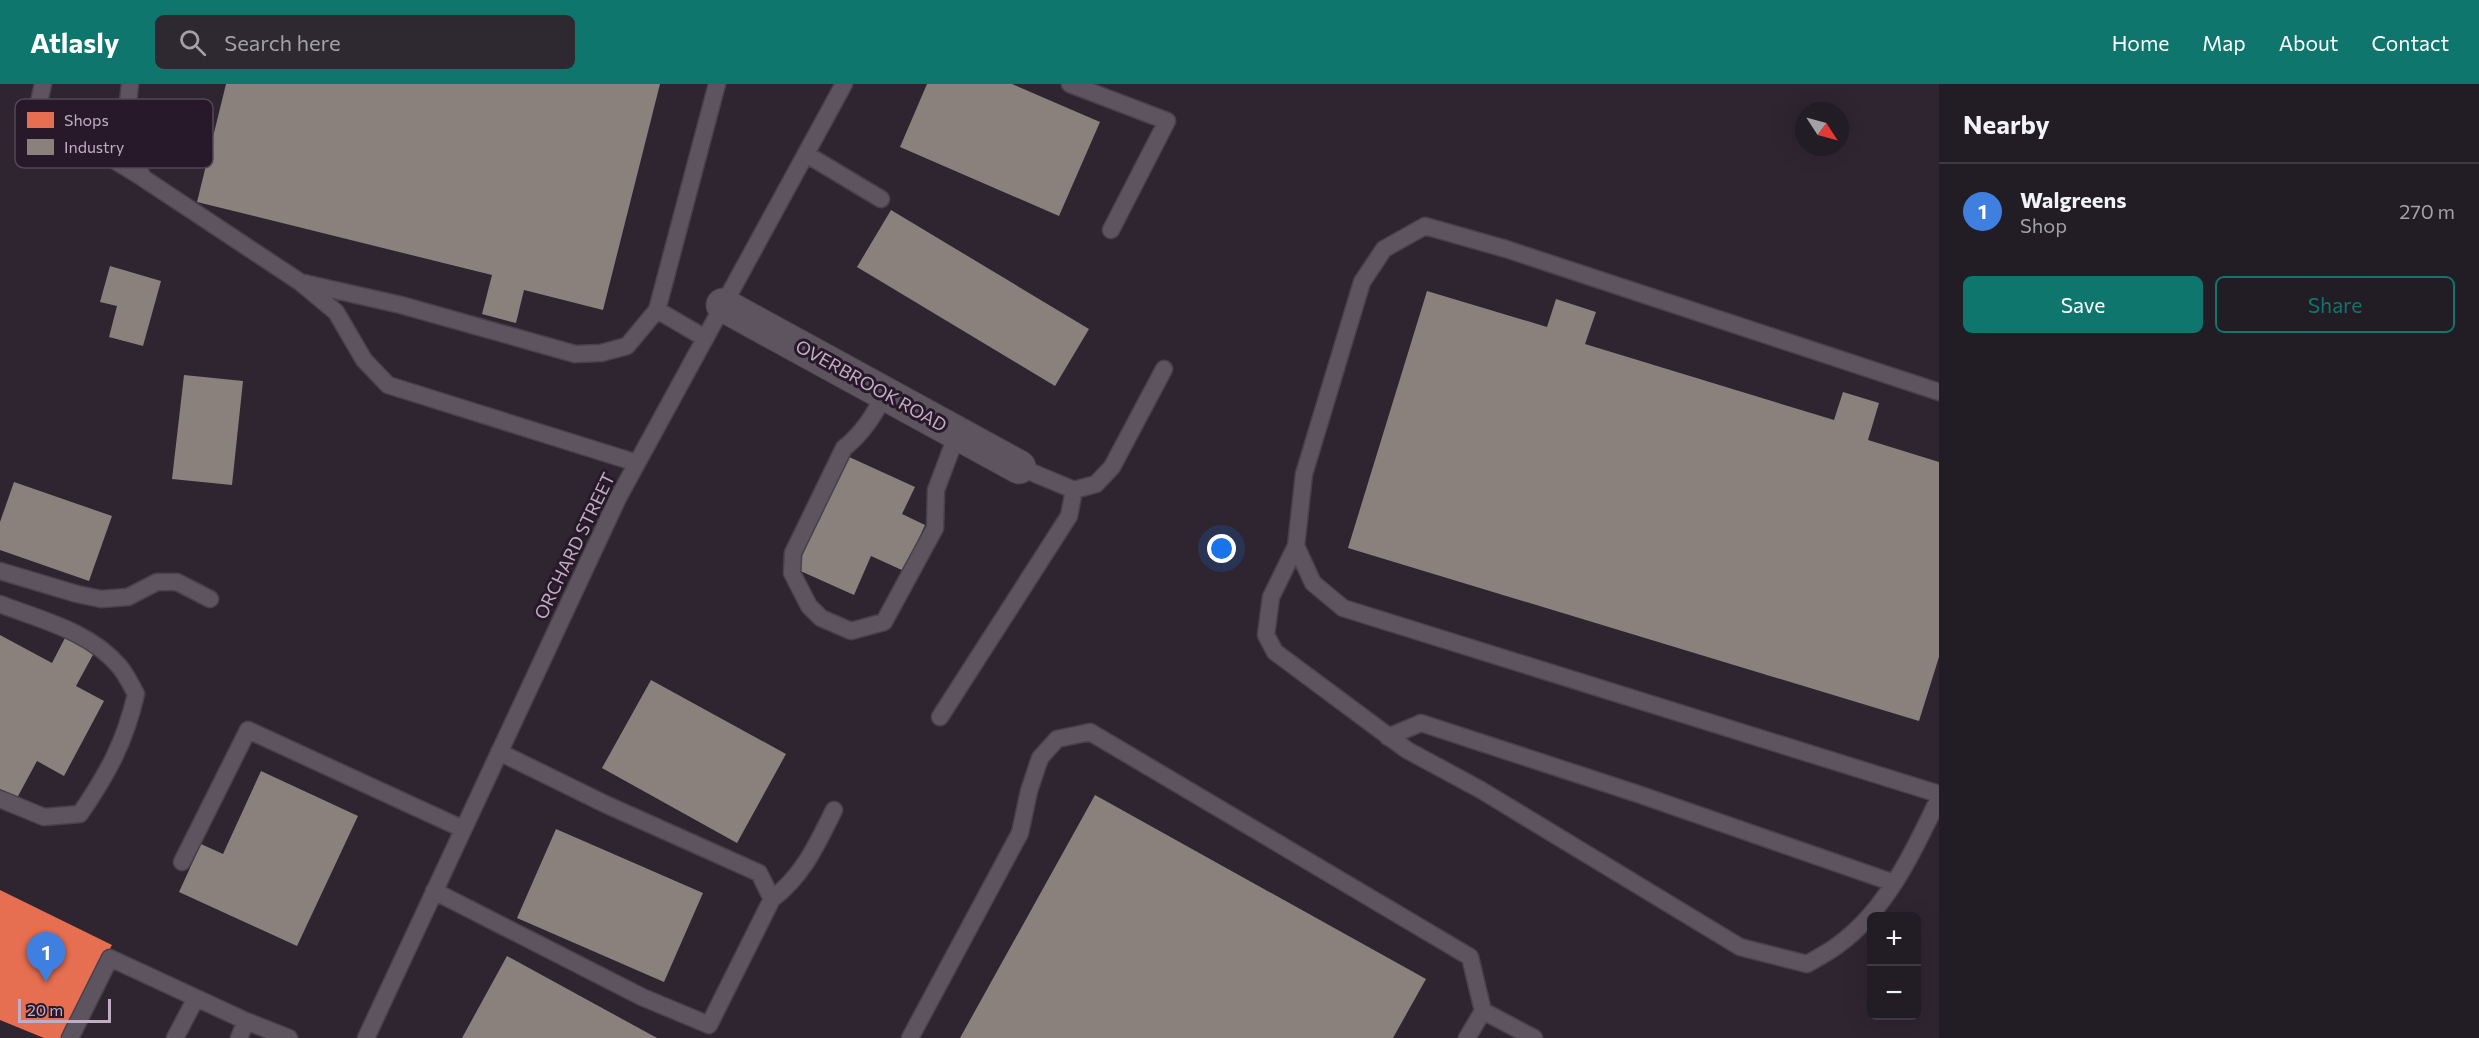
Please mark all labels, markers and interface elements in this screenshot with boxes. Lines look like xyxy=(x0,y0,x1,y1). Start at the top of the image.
search box xyxy=(155,15,575,69)
text: Atlasly xyxy=(30,25,119,59)
icon: search xyxy=(176,26,209,59)
text: Search here xyxy=(224,29,341,56)
text: Home xyxy=(2112,30,2169,55)
text: Map xyxy=(2202,30,2246,55)
text: About xyxy=(2279,30,2338,55)
text: Contact xyxy=(2371,30,2449,55)
legend xyxy=(15,99,213,168)
north arrow xyxy=(1795,102,1849,156)
text: Nearby xyxy=(1963,108,2050,139)
text: Shops xyxy=(64,110,109,129)
text: Industry xyxy=(64,137,124,156)
text: Walgreens xyxy=(2020,186,2126,213)
text: 1 xyxy=(1978,199,1987,223)
text: 270 m xyxy=(2399,199,2455,223)
text: Shop xyxy=(2020,213,2067,237)
button: Save xyxy=(1963,276,2203,333)
button: Share xyxy=(2215,276,2455,333)
street label: OVERBROOK ROAD xyxy=(792,334,951,436)
street label: ORCHARD STREET xyxy=(529,469,619,622)
your location xyxy=(1207,534,1236,563)
map controls xyxy=(1867,912,1921,1020)
button: + xyxy=(1867,912,1921,966)
pin: 1 xyxy=(26,932,66,982)
button: − xyxy=(1867,966,1921,1020)
scale bar xyxy=(18,996,111,1024)
text: 20 m xyxy=(27,1000,63,1019)

